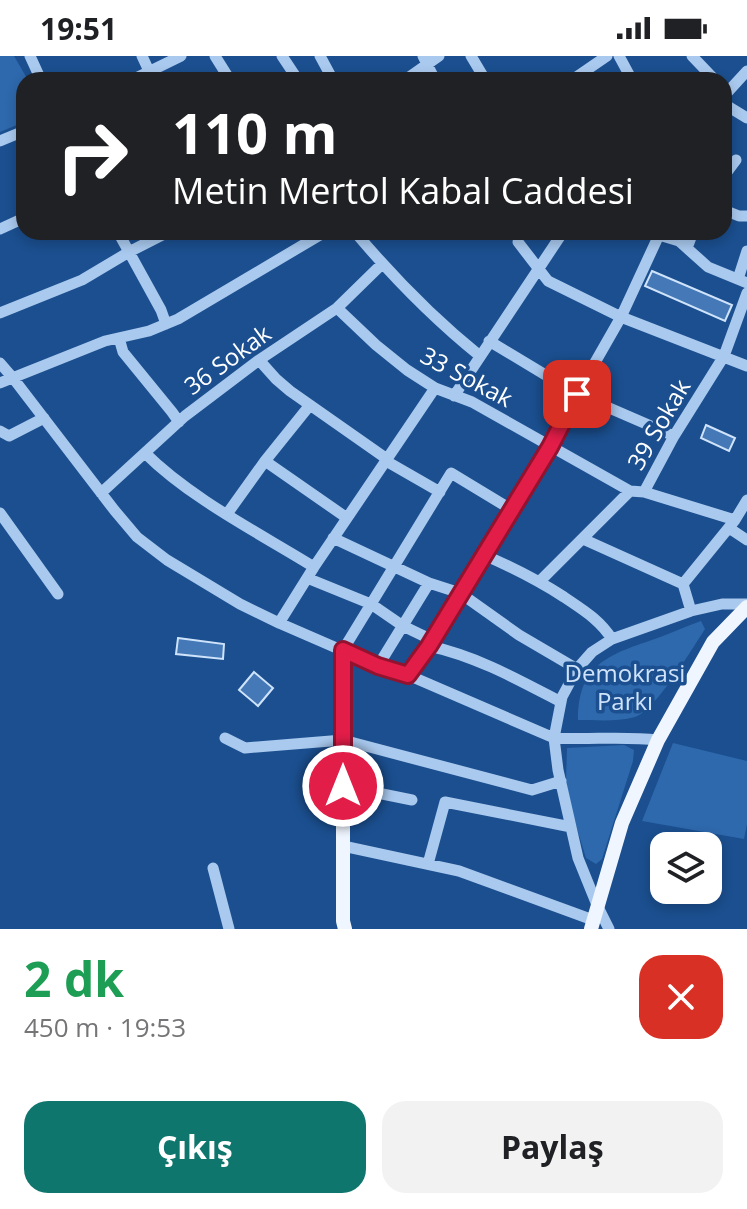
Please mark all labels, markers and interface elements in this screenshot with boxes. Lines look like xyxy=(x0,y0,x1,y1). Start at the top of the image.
text: 19:51 xyxy=(40,8,117,49)
text: 110 m xyxy=(172,94,338,170)
icon: right xyxy=(40,104,144,208)
text: Metin Mertol Kabal Caddesi xyxy=(172,166,634,215)
street label: 36 Sokak xyxy=(177,316,277,402)
street label: 33 Sokak xyxy=(415,338,519,414)
pin xyxy=(543,360,611,428)
icon: arrive xyxy=(555,372,599,416)
street label: 39 Sokak xyxy=(619,372,697,475)
park label: Demokrasi Parkı xyxy=(565,656,685,717)
position arrow xyxy=(301,744,385,828)
map controls xyxy=(650,832,722,904)
button: layers xyxy=(650,832,722,904)
text: 2 dk xyxy=(24,946,124,1011)
button: close xyxy=(639,955,723,1039)
text: 450 m · 19:53 xyxy=(24,1009,186,1045)
button: Çıkış xyxy=(24,1101,366,1193)
button: Paylaş xyxy=(382,1101,723,1193)

